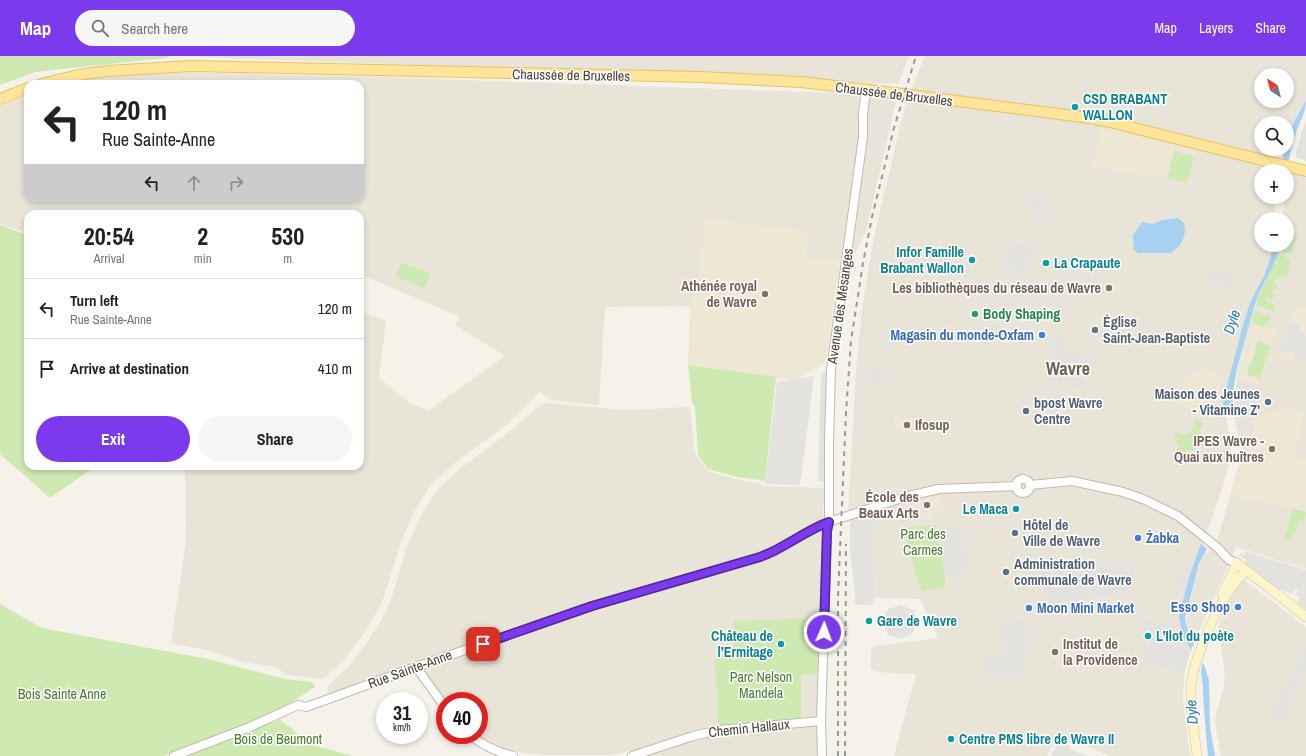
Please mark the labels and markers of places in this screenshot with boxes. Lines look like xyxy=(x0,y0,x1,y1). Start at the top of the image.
place label: CSD BRABANT WALLON xyxy=(1083,90,1167,124)
marker: CSD BRABANT WALLON xyxy=(1070,102,1080,112)
place label: Infor Famille Brabant Wallon xyxy=(880,243,964,277)
place label: La Crapaute xyxy=(1054,254,1120,272)
marker: Infor Famille Brabant Wallon xyxy=(967,255,977,265)
marker: La Crapaute xyxy=(1041,258,1051,268)
place label: Athénée royal de Wavre xyxy=(681,277,757,311)
place label: Les bibliothèques du réseau de Wavre xyxy=(892,279,1101,297)
marker: Les bibliothèques du réseau de Wavre xyxy=(1104,283,1114,293)
marker: Athénée royal de Wavre xyxy=(760,289,770,299)
place label: Body Shaping xyxy=(983,305,1060,323)
marker: Body Shaping xyxy=(970,309,980,319)
place label: Église Saint-Jean-Baptiste xyxy=(1103,313,1210,347)
marker: Église Saint-Jean-Baptiste xyxy=(1090,325,1100,335)
place label: Magasin du monde-Oxfam xyxy=(890,326,1034,344)
marker: Magasin du monde-Oxfam xyxy=(1037,330,1047,340)
place label: Maison des Jeunes - Vitamine Z' xyxy=(1155,385,1260,419)
place label: bpost Wavre Centre xyxy=(1034,394,1102,428)
marker: Maison des Jeunes - Vitamine Z' xyxy=(1263,397,1273,407)
marker: bpost Wavre Centre xyxy=(1021,406,1031,416)
place label: Ifosup xyxy=(915,416,949,434)
marker: Ifosup xyxy=(902,420,912,430)
place label: IPES Wavre - Quai aux huîtres xyxy=(1174,432,1264,466)
marker: IPES Wavre - Quai aux huîtres xyxy=(1267,444,1277,454)
place label: École des Beaux Arts xyxy=(859,488,919,522)
marker: École des Beaux Arts xyxy=(922,500,932,510)
place label: Le Maca xyxy=(963,500,1009,518)
marker: Le Maca xyxy=(1011,504,1021,514)
place label: Hôtel de Ville de Wavre xyxy=(1023,516,1100,550)
marker: Hôtel de Ville de Wavre xyxy=(1010,528,1020,538)
place label: Żabka xyxy=(1146,529,1180,547)
marker: Żabka xyxy=(1133,533,1143,543)
place label: Administration communale de Wavre xyxy=(1014,555,1132,589)
marker: Administration communale de Wavre xyxy=(1001,567,1011,577)
place label: Esso Shop xyxy=(1171,598,1230,616)
place label: Moon Mini Market xyxy=(1037,599,1134,617)
marker: Esso Shop xyxy=(1233,602,1243,612)
marker: Moon Mini Market xyxy=(1024,603,1034,613)
place label: Gare de Wavre xyxy=(877,612,957,630)
marker: Gare de Wavre xyxy=(864,616,874,626)
pin xyxy=(466,627,500,661)
place label: Château de l’Ermitage xyxy=(711,627,773,661)
place label: L’Ilot du poète xyxy=(1156,627,1234,645)
marker: L’Ilot du poète xyxy=(1143,631,1153,641)
place label: Institut de la Providence xyxy=(1063,635,1138,669)
marker: Château de l’Ermitage xyxy=(776,639,786,649)
marker: Institut de la Providence xyxy=(1050,647,1060,657)
place label: Centre PMS libre de Wavre II xyxy=(959,730,1114,748)
marker: Centre PMS libre de Wavre II xyxy=(946,734,956,744)

